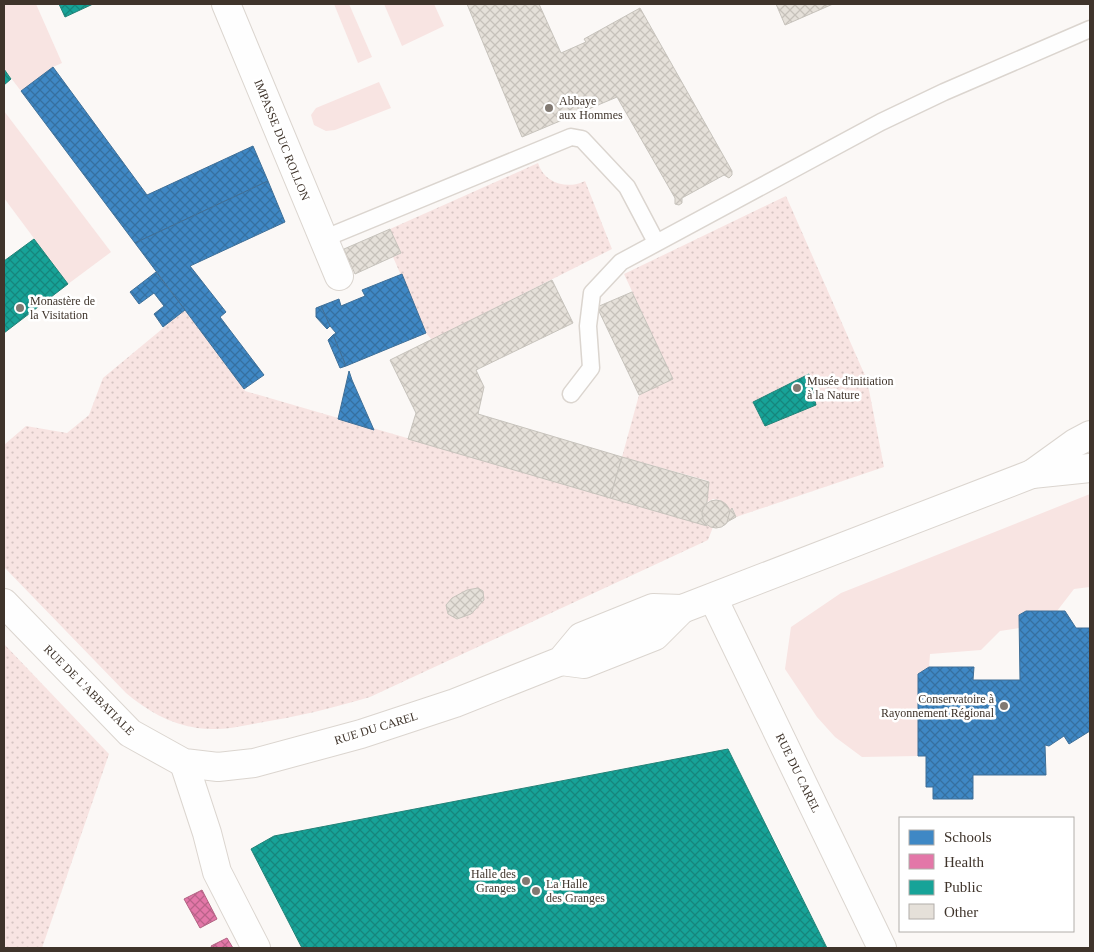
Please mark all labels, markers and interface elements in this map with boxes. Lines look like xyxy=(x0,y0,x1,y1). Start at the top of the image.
street label: IMPASSE DUC ROLLON xyxy=(251,77,313,203)
place label: Abbaye aux Hommes xyxy=(559,94,623,122)
marker: Abbaye aux Hommes xyxy=(543,102,555,114)
place label: Monastère de la Visitation xyxy=(30,294,95,322)
marker: Monastère de la Visitation xyxy=(14,302,26,314)
place label: Musée d'initiation à la Nature xyxy=(807,374,893,402)
marker: Musée d'initiation à la Nature xyxy=(791,382,803,394)
street label: RUE DE L'ABBATIALE xyxy=(41,642,137,738)
place label: Conservatoire à Rayonnement Régional xyxy=(881,692,995,720)
marker: Conservatoire à Rayonnement Régional xyxy=(998,700,1010,712)
street label: RUE DU CAREL xyxy=(333,709,419,747)
street label: RUE DU CAREL xyxy=(773,731,823,815)
legend xyxy=(899,817,1074,932)
text: Schools xyxy=(944,829,992,845)
text: Health xyxy=(944,854,984,870)
place label: Halle des Granges xyxy=(471,867,516,895)
marker: Halle des Granges xyxy=(520,875,532,887)
place label: La Halle des Granges xyxy=(546,877,605,905)
text: Public xyxy=(944,879,983,895)
marker: La Halle des Granges xyxy=(530,885,542,897)
text: Other xyxy=(944,904,978,920)

